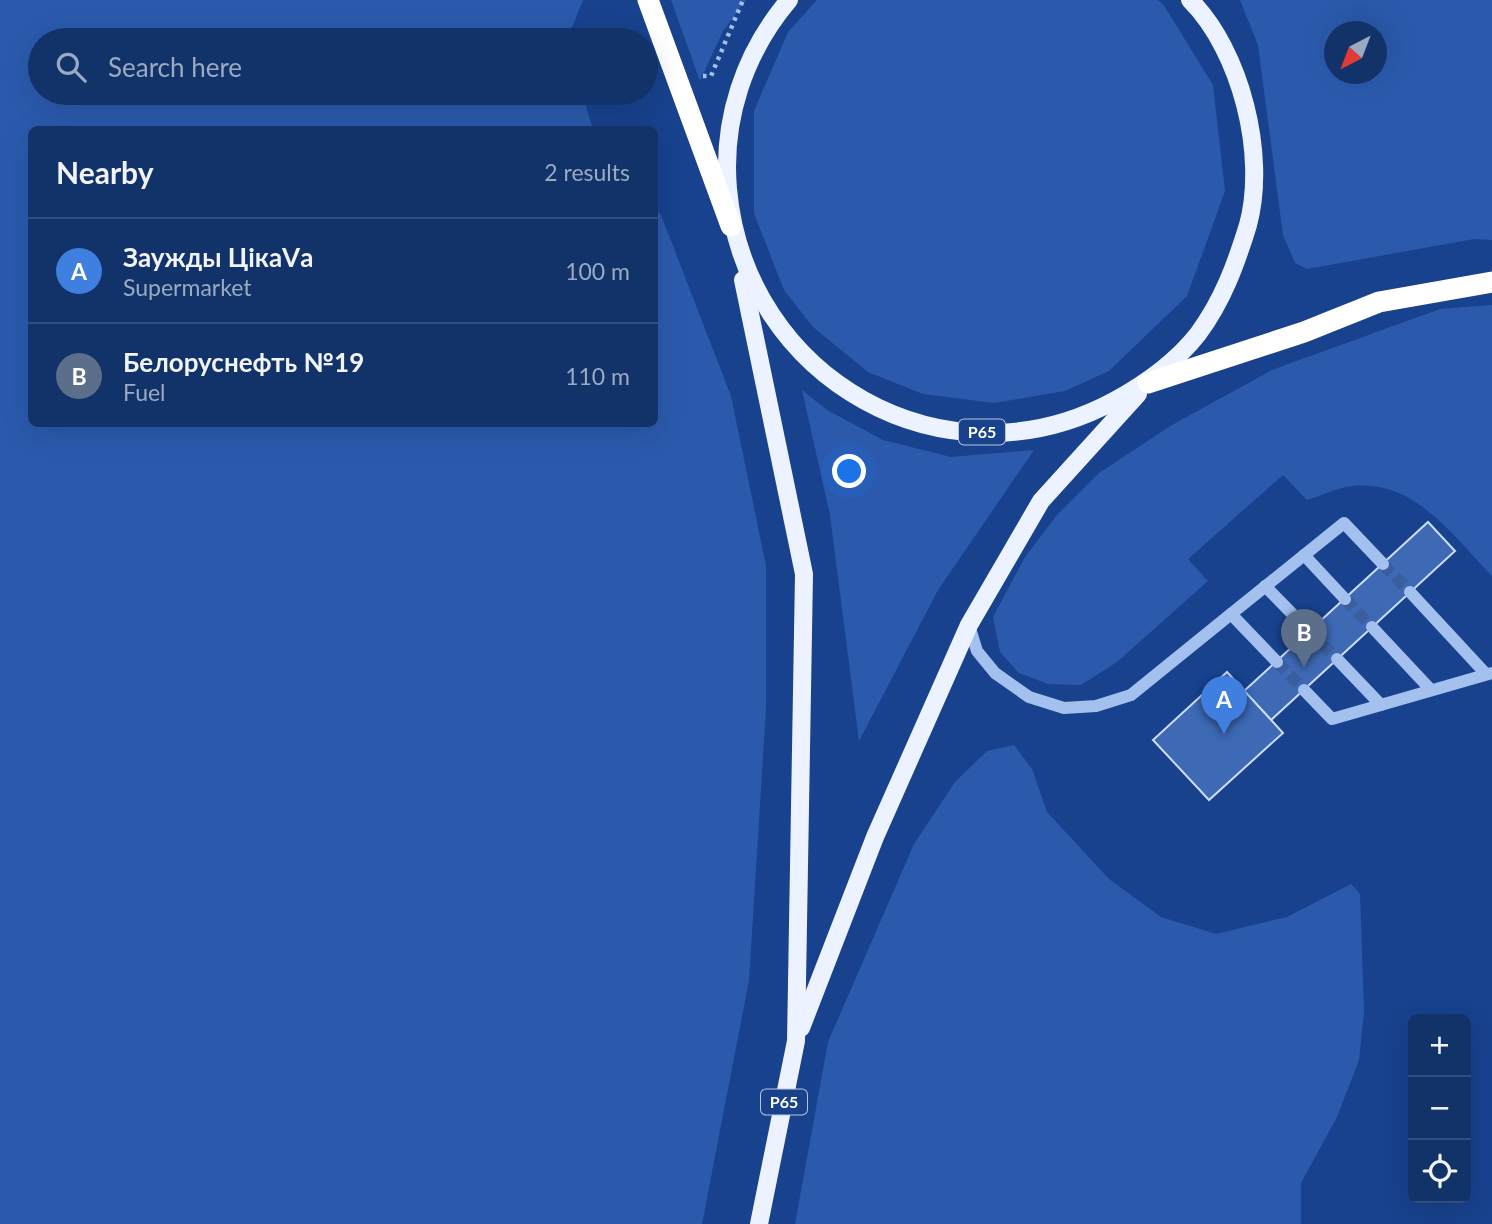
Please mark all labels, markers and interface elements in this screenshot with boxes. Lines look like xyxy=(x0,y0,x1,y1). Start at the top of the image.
north arrow xyxy=(1324,21,1387,84)
search box xyxy=(28,28,658,105)
icon: search xyxy=(52,48,90,86)
text: Search here xyxy=(108,51,242,83)
text: Nearby xyxy=(56,154,154,190)
text: 2 results xyxy=(544,158,630,186)
text: Заужды ЦікаVа xyxy=(123,241,313,273)
text: A xyxy=(71,257,87,285)
text: 100 m xyxy=(565,257,630,285)
text: Supermarket xyxy=(123,273,252,301)
text: Белоруснефть №19 xyxy=(123,346,364,378)
text: B xyxy=(71,362,87,390)
text: 110 m xyxy=(565,362,630,390)
text: Fuel xyxy=(123,378,166,406)
road number: Р65 xyxy=(959,420,1005,444)
your location xyxy=(832,454,866,488)
pin: B xyxy=(1281,609,1327,667)
pin: A xyxy=(1201,676,1247,734)
map controls xyxy=(1408,1014,1471,1203)
button: + xyxy=(1408,1014,1471,1077)
button: − xyxy=(1408,1077,1471,1140)
road number: Р65 xyxy=(761,1090,807,1114)
button: locate xyxy=(1408,1140,1471,1203)

